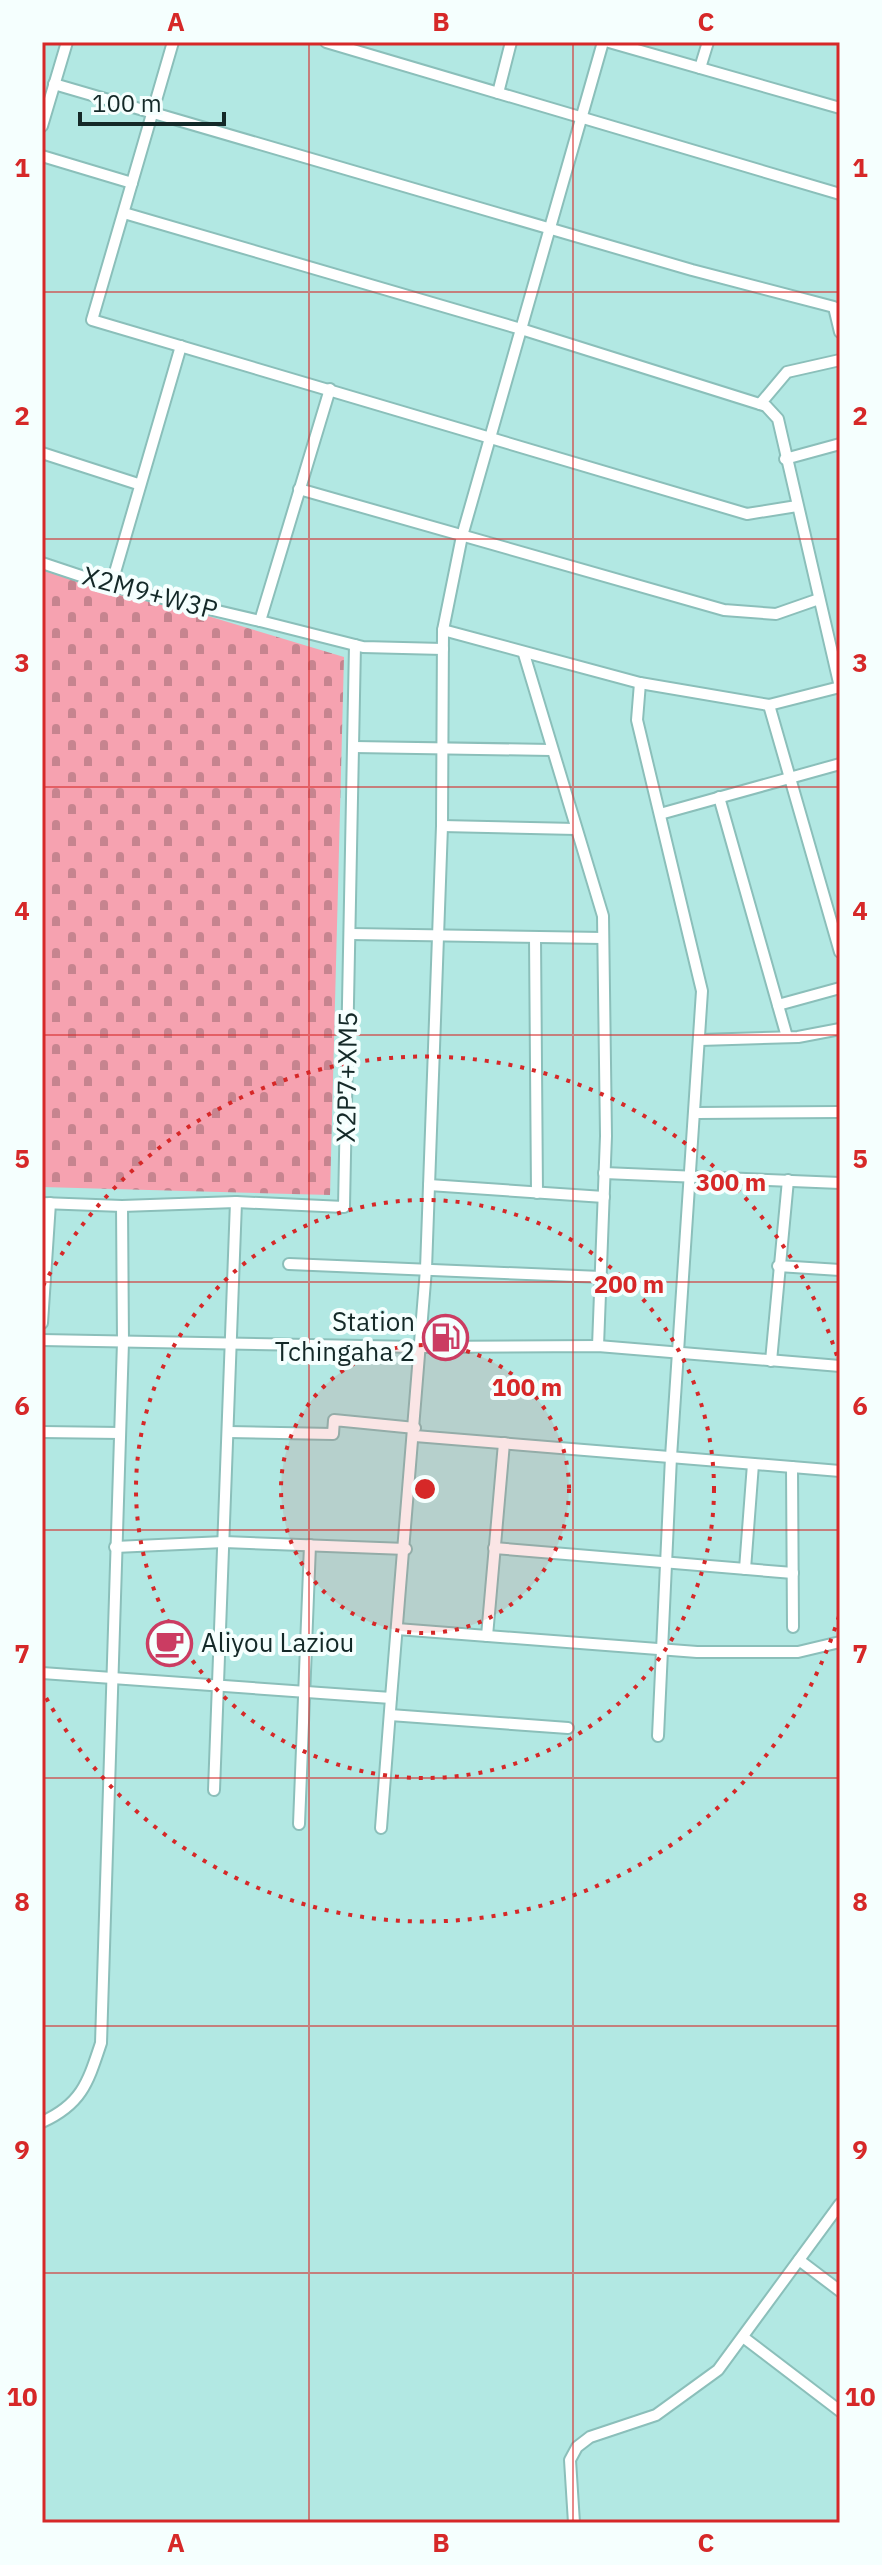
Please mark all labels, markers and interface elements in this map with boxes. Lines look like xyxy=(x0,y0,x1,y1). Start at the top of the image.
text: A xyxy=(167,4,185,38)
text: B xyxy=(432,4,450,38)
text: C xyxy=(698,4,715,38)
scale bar xyxy=(80,76,224,126)
text: 100 m xyxy=(92,87,162,119)
text: 1 xyxy=(14,150,30,184)
text: 1 xyxy=(852,150,868,184)
text: 2 xyxy=(14,398,30,432)
text: 2 xyxy=(852,398,868,432)
street label: X2M9+W3P xyxy=(79,558,221,626)
text: 3 xyxy=(14,645,30,679)
text: 3 xyxy=(852,645,868,679)
text: 4 xyxy=(14,893,30,927)
text: 4 xyxy=(852,893,868,927)
street label: X2P7+XM5 xyxy=(328,1011,364,1143)
text: 5 xyxy=(14,1141,30,1175)
text: 5 xyxy=(852,1141,868,1175)
text: 300 m xyxy=(696,1166,766,1198)
text: 200 m xyxy=(594,1268,664,1300)
place label: Station Tchingaha 2 xyxy=(275,1304,415,1368)
fuel station icon: Station Tchingaha 2 xyxy=(422,1313,470,1361)
text: 100 m xyxy=(492,1371,562,1403)
text: 6 xyxy=(14,1388,30,1422)
text: 6 xyxy=(852,1388,868,1422)
centre of rings xyxy=(411,1475,439,1503)
cafe icon: Aliyou Laziou xyxy=(146,1619,194,1667)
place label: Aliyou Laziou xyxy=(201,1625,354,1659)
text: 7 xyxy=(14,1636,30,1670)
text: 7 xyxy=(852,1636,868,1670)
text: 8 xyxy=(14,1884,30,1918)
text: 8 xyxy=(852,1884,868,1918)
text: 9 xyxy=(14,2132,30,2166)
text: 9 xyxy=(852,2132,868,2166)
text: 10 xyxy=(6,2379,38,2413)
text: 10 xyxy=(844,2379,876,2413)
text: A xyxy=(167,2525,185,2559)
text: B xyxy=(432,2525,450,2559)
text: C xyxy=(698,2525,715,2559)

